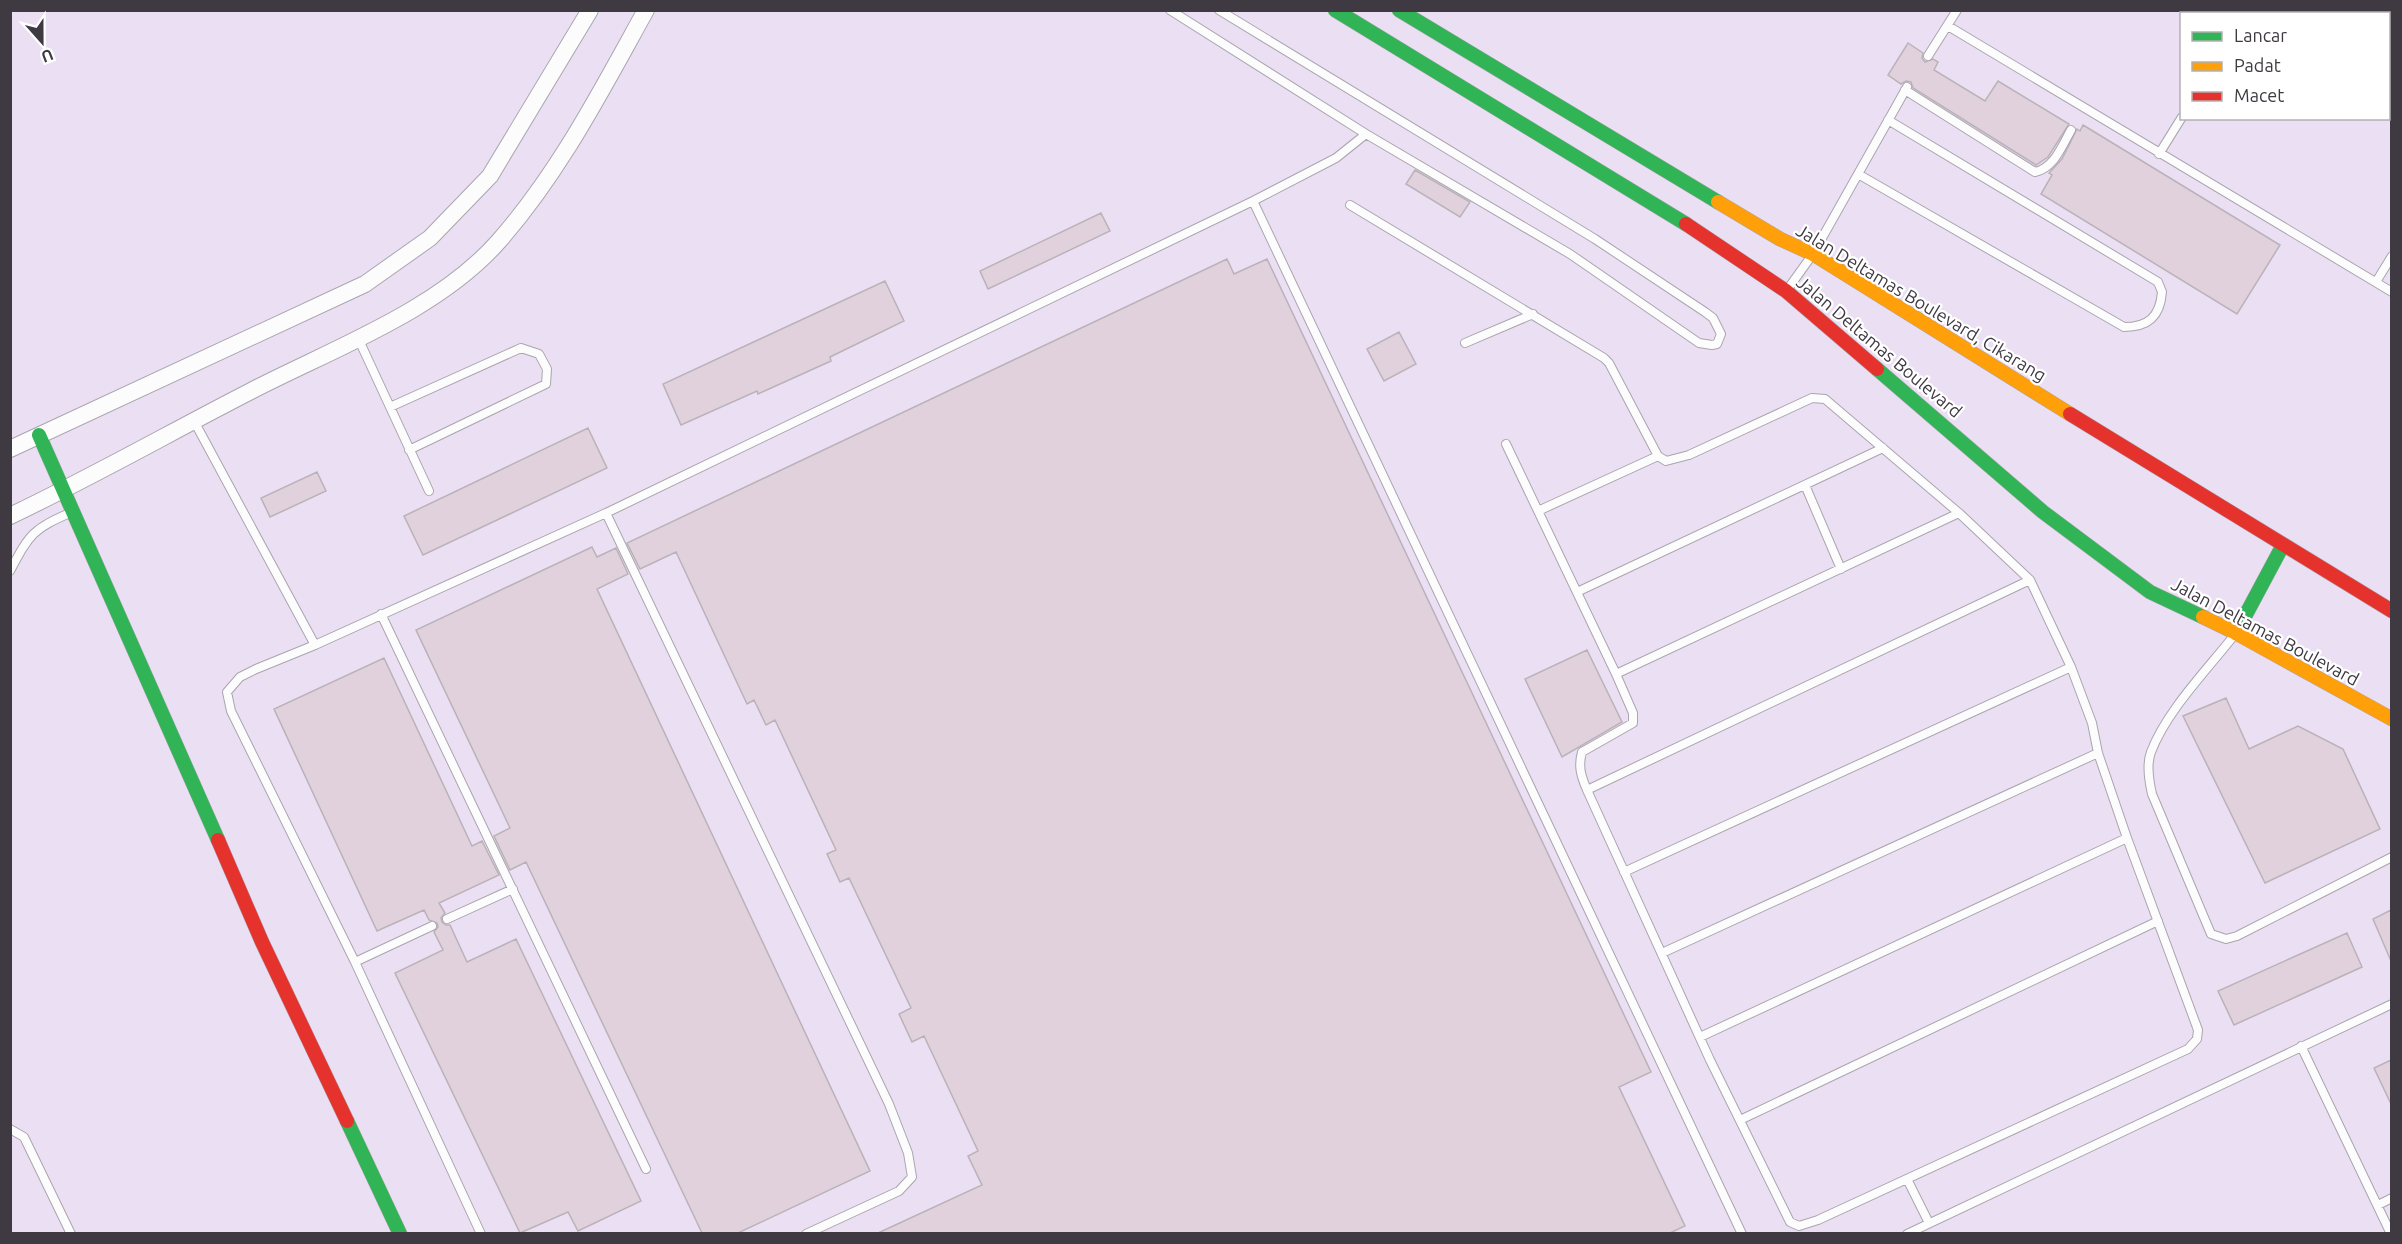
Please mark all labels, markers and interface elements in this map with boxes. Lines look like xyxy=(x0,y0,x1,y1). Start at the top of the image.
north arrow xyxy=(12,12,72,72)
legend xyxy=(2180,12,2390,120)
text: Lancar xyxy=(2234,25,2287,45)
text: U xyxy=(39,46,56,66)
text: Padat xyxy=(2234,55,2281,75)
text: Macet xyxy=(2234,85,2284,105)
street label: Jalan Deltamas Boulevard, Cikarang xyxy=(1792,220,2050,386)
street label: Jalan Deltamas Boulevard xyxy=(1792,272,1966,422)
street label: Jalan Deltamas Boulevard xyxy=(2168,573,2362,689)

